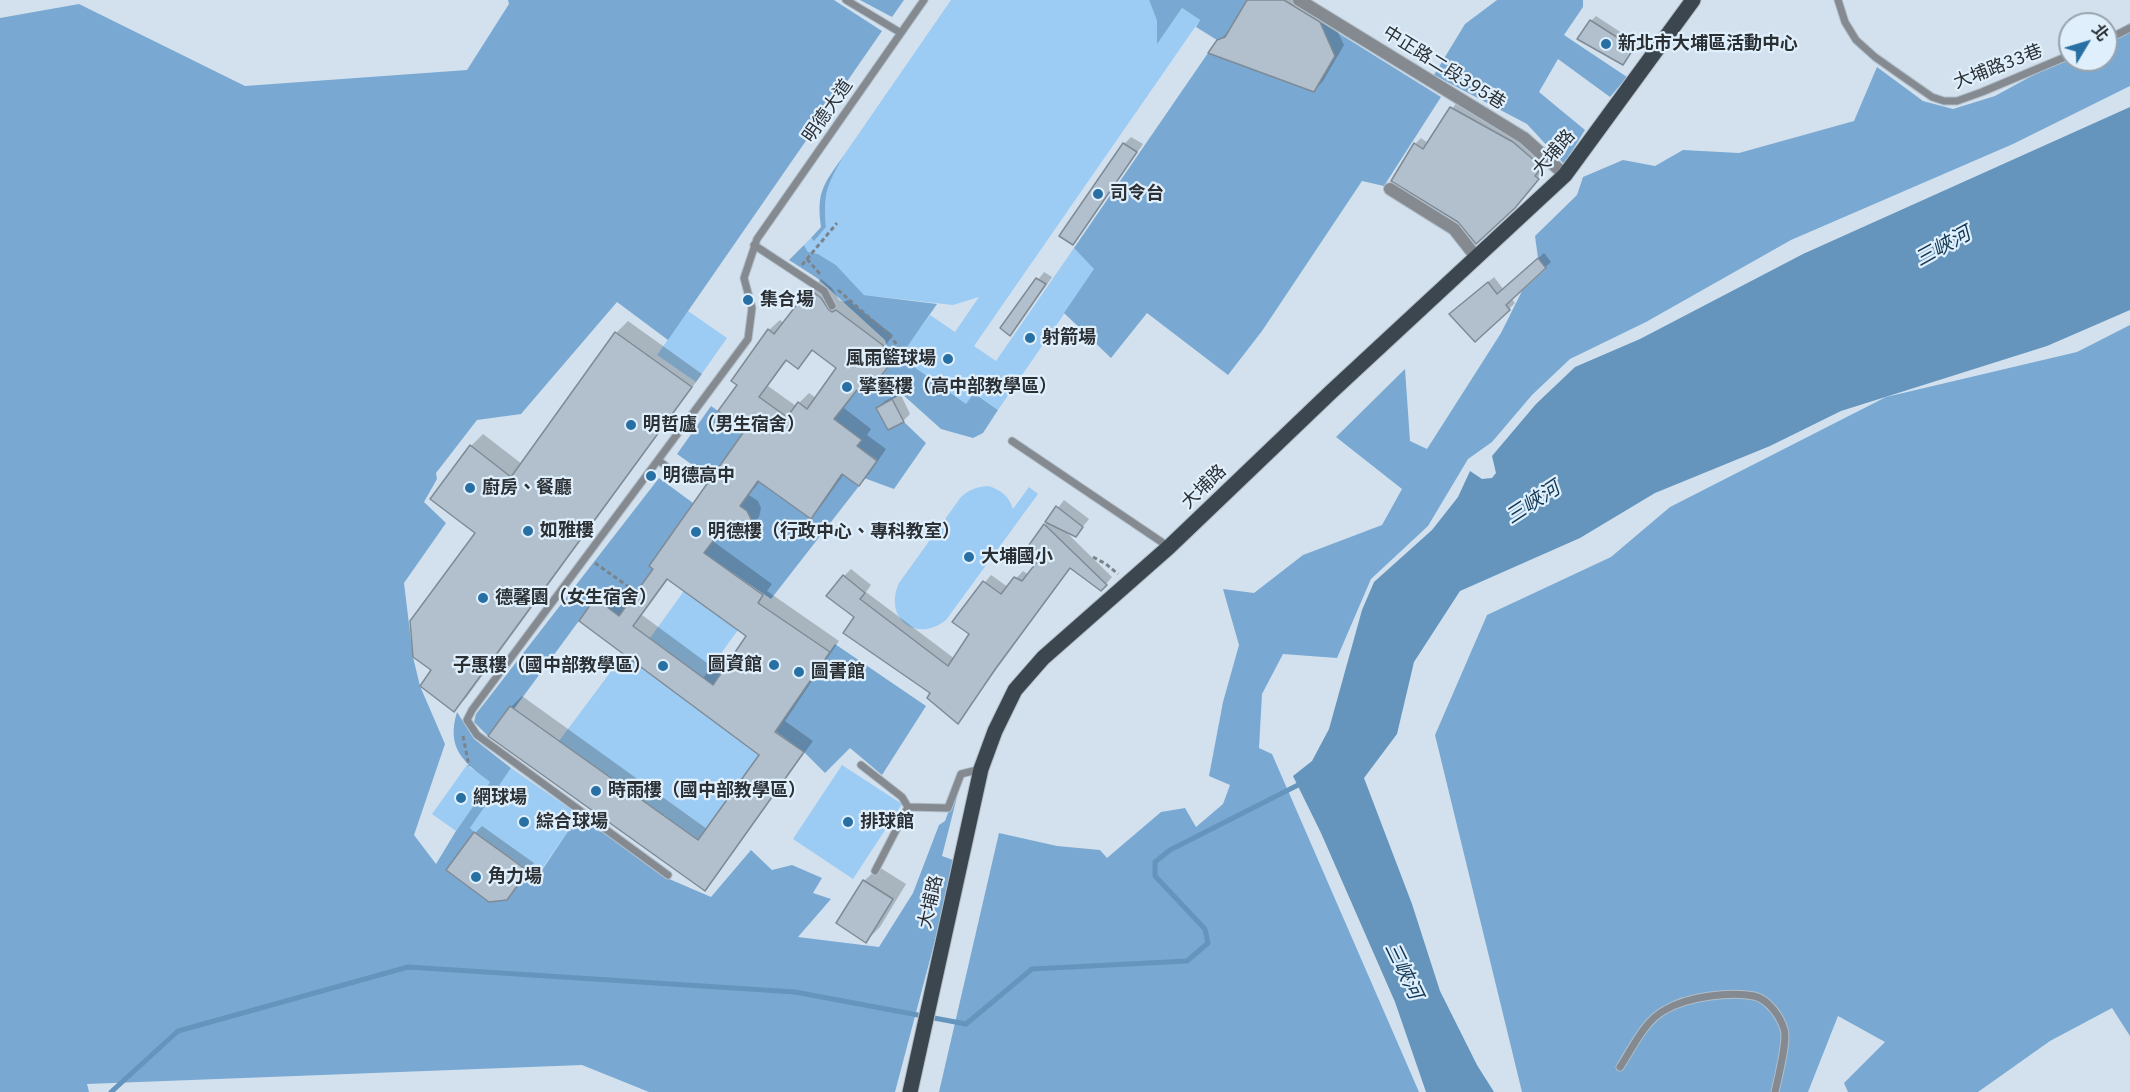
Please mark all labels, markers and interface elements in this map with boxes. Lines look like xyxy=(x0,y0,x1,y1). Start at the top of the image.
north arrow xyxy=(2058,12,2118,72)
text: 北 xyxy=(2088,20,2113,45)
street label: 中正路二段395巷 xyxy=(1379,22,1509,114)
place label: 新北市大埔區活動中心 xyxy=(1618,33,1798,55)
marker: 新北市大埔區活動中心 xyxy=(1599,37,1613,51)
street label: 大埔路33巷 xyxy=(1950,40,2046,94)
street label: 明德大道 xyxy=(799,75,857,147)
street label: 大埔路 xyxy=(1528,126,1580,180)
place label: 司令台 xyxy=(1110,183,1164,205)
marker: 司令台 xyxy=(1091,187,1105,201)
water label: 三峽河 xyxy=(1911,222,1975,272)
place label: 集合場 xyxy=(760,289,814,311)
marker: 集合場 xyxy=(741,293,755,307)
place label: 射箭場 xyxy=(1042,327,1096,349)
marker: 射箭場 xyxy=(1023,331,1037,345)
place label: 風雨籃球場 xyxy=(846,348,936,370)
marker: 風雨籃球場 xyxy=(941,352,955,366)
place label: 擎藝樓（高中部教學區） xyxy=(859,376,1057,398)
marker: 擎藝樓（高中部教學區） xyxy=(840,380,854,394)
place label: 明哲廬（男生宿舍） xyxy=(643,414,805,436)
marker: 明哲廬（男生宿舍） xyxy=(624,418,638,432)
street label: 大埔路 xyxy=(1177,460,1231,514)
place label: 明德高中 xyxy=(663,465,735,487)
marker: 明德高中 xyxy=(644,469,658,483)
place label: 廚房、餐廳 xyxy=(482,477,572,499)
water label: 三峽河 xyxy=(1501,477,1565,529)
marker: 廚房、餐廳 xyxy=(463,481,477,495)
place label: 如雅樓 xyxy=(540,520,594,542)
place label: 明德樓（行政中心、專科教室） xyxy=(708,521,960,543)
marker: 如雅樓 xyxy=(521,524,535,538)
marker: 明德樓（行政中心、專科教室） xyxy=(689,525,703,539)
place label: 大埔國小 xyxy=(981,546,1053,568)
marker: 大埔國小 xyxy=(962,550,976,564)
place label: 德馨園（女生宿舍） xyxy=(495,587,657,609)
marker: 德馨園（女生宿舍） xyxy=(476,591,490,605)
place label: 圖資館 xyxy=(708,654,762,676)
place label: 子惠樓（國中部教學區） xyxy=(453,655,651,677)
marker: 圖資館 xyxy=(767,658,781,672)
marker: 子惠樓（國中部教學區） xyxy=(656,659,670,673)
place label: 圖書館 xyxy=(811,661,865,683)
marker: 圖書館 xyxy=(792,665,806,679)
place label: 時雨樓（國中部教學區） xyxy=(608,780,806,802)
marker: 時雨樓（國中部教學區） xyxy=(589,784,603,798)
place label: 網球場 xyxy=(473,787,527,809)
marker: 網球場 xyxy=(454,791,468,805)
place label: 綜合球場 xyxy=(536,811,608,833)
place label: 排球館 xyxy=(860,811,914,833)
marker: 綜合球場 xyxy=(517,815,531,829)
marker: 排球館 xyxy=(841,815,855,829)
place label: 角力場 xyxy=(488,866,542,888)
marker: 角力場 xyxy=(469,870,483,884)
street label: 大埔路 xyxy=(914,873,948,931)
water label: 三峽河 xyxy=(1379,939,1427,1003)

